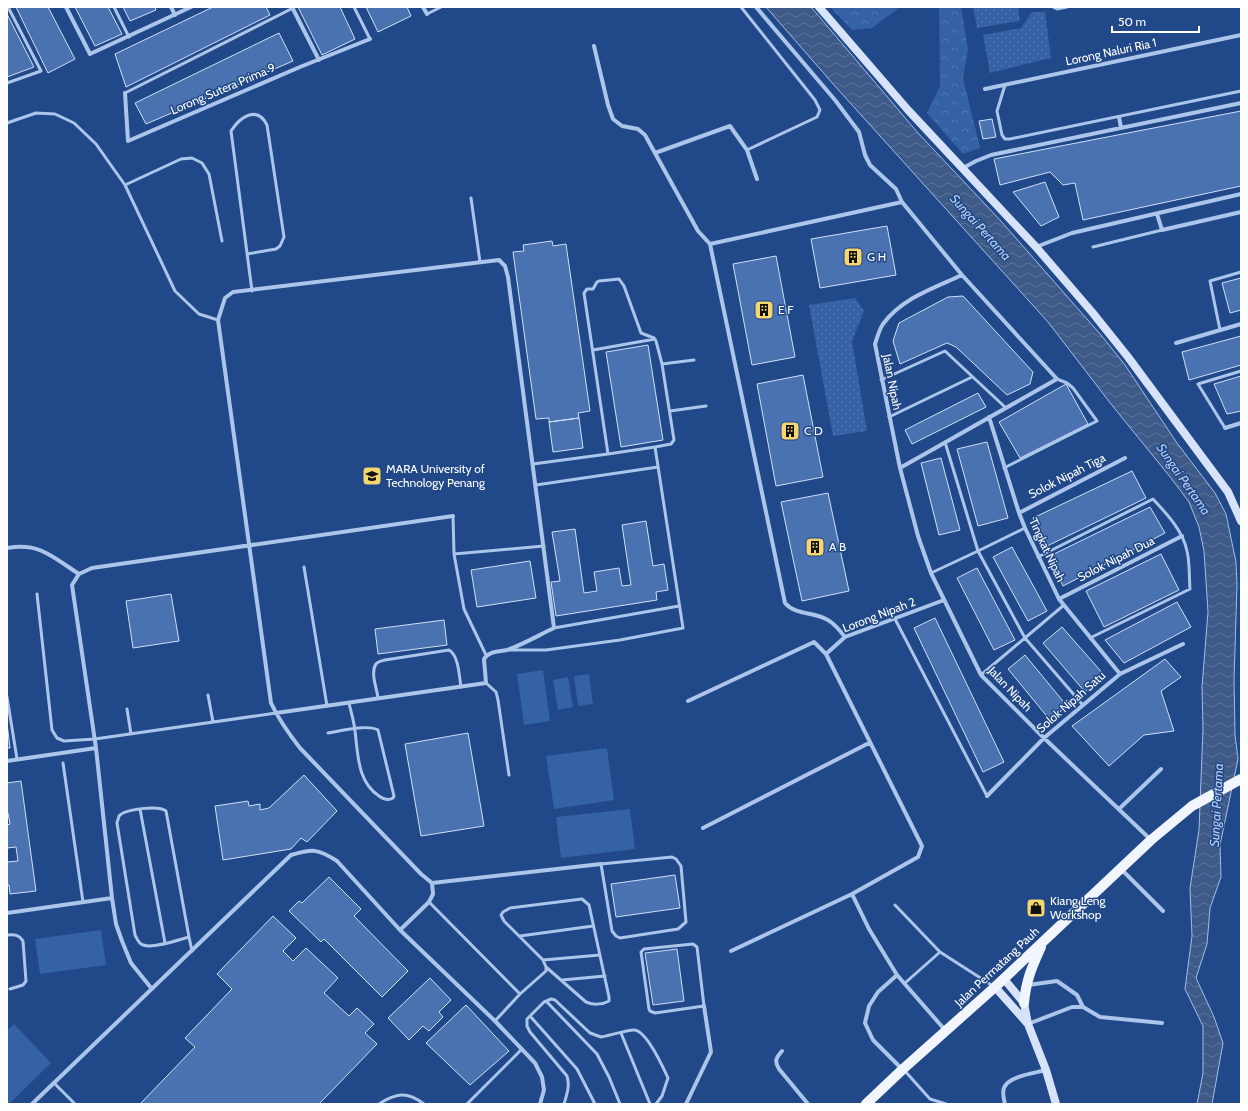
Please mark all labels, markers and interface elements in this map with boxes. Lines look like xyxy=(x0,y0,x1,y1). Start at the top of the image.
scale bar xyxy=(1112,8,1199,34)
text: 50 m xyxy=(1118,14,1146,29)
street label: Lorong Naluri Ria 1 xyxy=(1064,35,1158,68)
street label: Lorong Sutera Prima 9 xyxy=(168,60,278,117)
water label: Sungai Pertama xyxy=(947,191,1015,263)
building icon: G H xyxy=(842,246,864,268)
place label: G H xyxy=(867,249,886,264)
building icon: E F xyxy=(753,299,775,321)
place label: E F xyxy=(778,302,794,317)
street label: Jalan Nipah xyxy=(880,352,905,411)
building icon: C D xyxy=(779,420,801,442)
place label: C D xyxy=(804,423,823,438)
water label: Sungai Pertama xyxy=(1153,440,1215,518)
street label: Solok Nipah Tiga xyxy=(1026,450,1108,501)
place label: MARA University of Technology Penang xyxy=(386,461,486,490)
school or university icon: MARA University of Technology Penang xyxy=(361,465,383,487)
street label: Tingkat Nipah xyxy=(1026,515,1069,584)
street label: Solok Nipah Dua xyxy=(1075,533,1157,584)
building icon: A B xyxy=(804,536,826,558)
place label: A B xyxy=(829,539,846,554)
street label: Lorong Nipah 2 xyxy=(840,594,917,635)
street label: Jalan Nipah xyxy=(985,662,1035,714)
street label: Solok Nipah Satu xyxy=(1033,668,1108,736)
water label: Sungai Pertama xyxy=(1206,763,1226,847)
place label: Kiang Leng Workshop xyxy=(1050,893,1107,922)
shop icon: Kiang Leng Workshop xyxy=(1025,897,1047,919)
street label: Jalan Permatang Pauh xyxy=(951,924,1042,1010)

